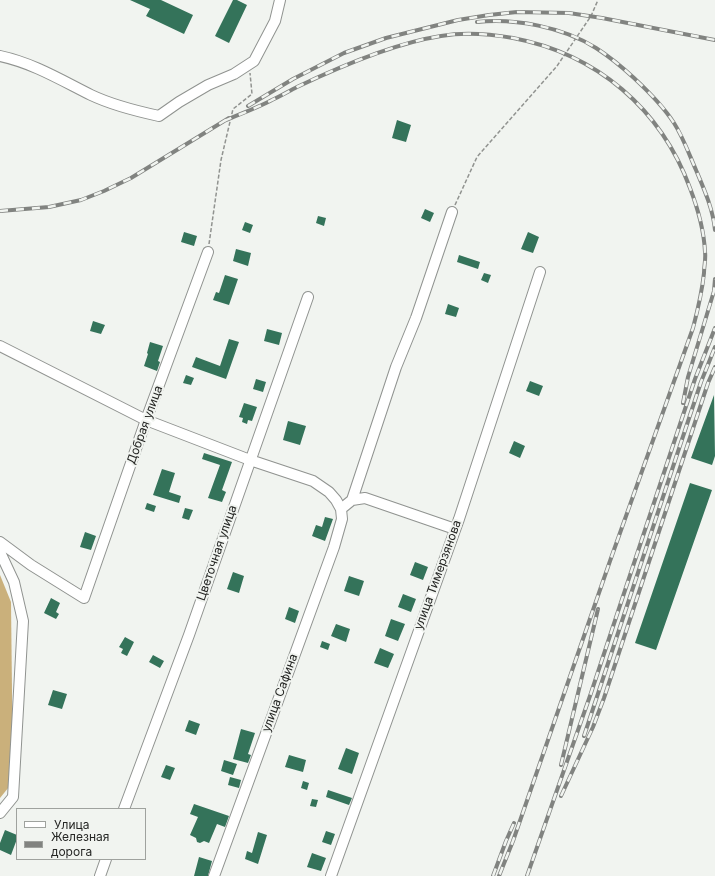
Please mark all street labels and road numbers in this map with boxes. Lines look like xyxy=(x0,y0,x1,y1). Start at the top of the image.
street label: Добрая улица xyxy=(124,384,166,466)
street label: Цветочная улица xyxy=(194,503,240,603)
street label: улица Тимерзянова xyxy=(411,518,465,632)
street label: улица Сафина xyxy=(259,652,301,734)

